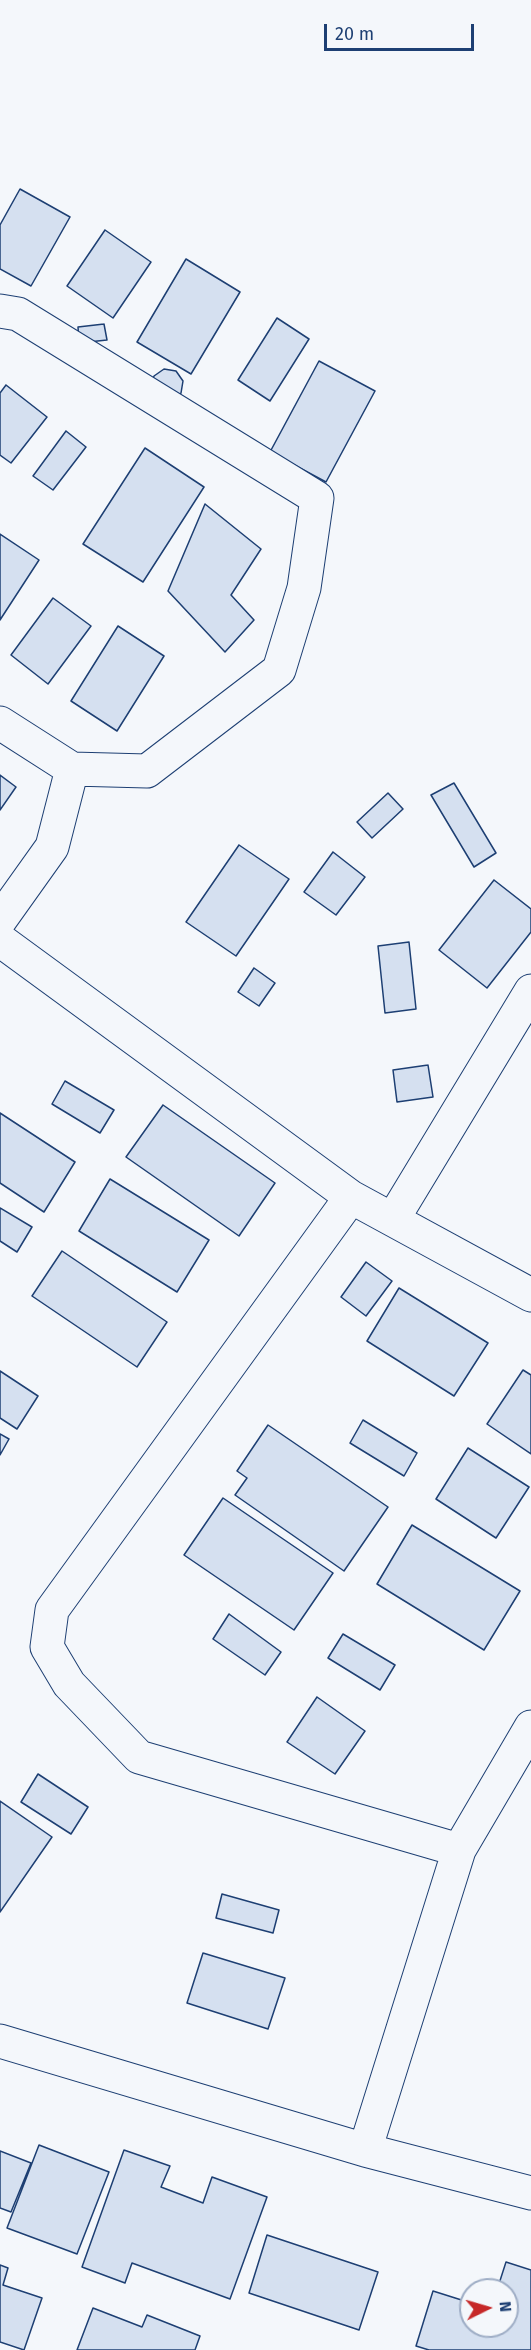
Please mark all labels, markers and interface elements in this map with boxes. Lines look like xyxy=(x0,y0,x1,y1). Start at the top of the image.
scale bar xyxy=(327,12,477,50)
text: 20 m xyxy=(335,23,374,45)
north arrow xyxy=(459,2278,519,2338)
text: N xyxy=(496,2300,515,2313)

